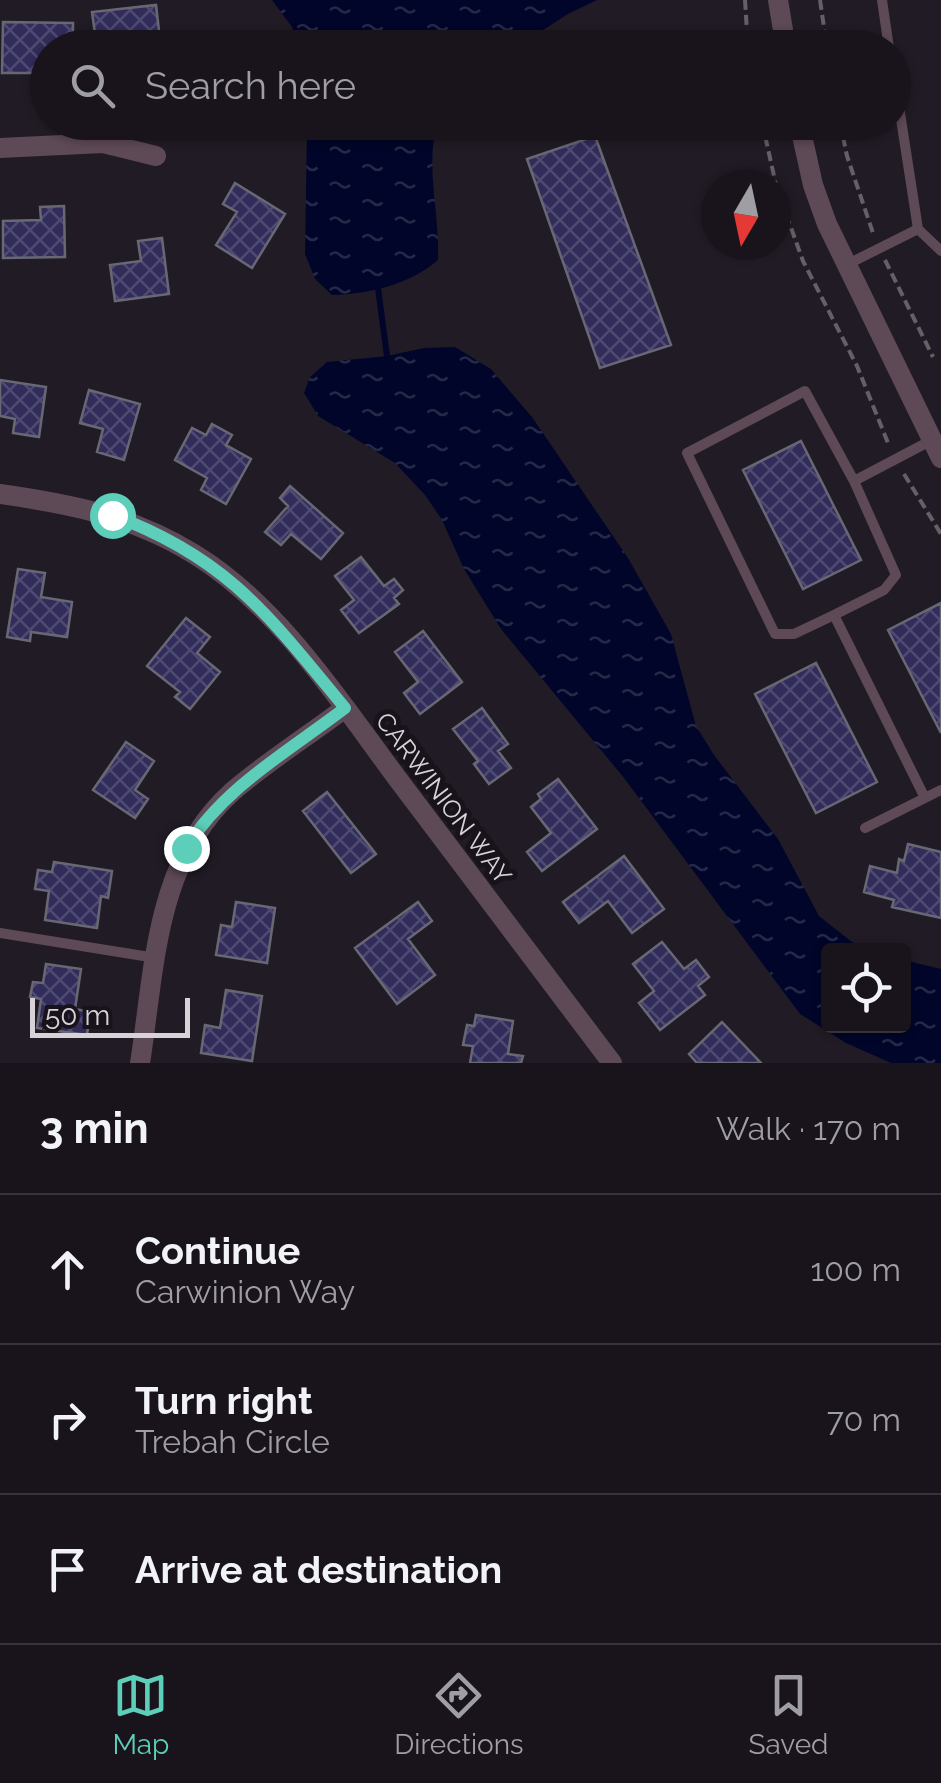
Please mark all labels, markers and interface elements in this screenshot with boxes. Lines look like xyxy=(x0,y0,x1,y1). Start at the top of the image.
search box xyxy=(30,30,911,140)
icon: search xyxy=(65,58,120,113)
text: Search here xyxy=(145,63,356,108)
north arrow xyxy=(701,170,791,260)
route start xyxy=(90,493,136,539)
street label: CARWINION WAY xyxy=(370,706,518,890)
route end xyxy=(164,826,210,872)
map controls xyxy=(821,943,911,1033)
button: locate xyxy=(821,943,911,1033)
scale bar xyxy=(30,993,190,1038)
text: 50 m xyxy=(45,999,110,1032)
text: 3 min xyxy=(40,1104,149,1153)
text: Walk · 170 m xyxy=(716,1110,901,1147)
text: Continue xyxy=(135,1228,300,1273)
icon: ahead xyxy=(40,1242,95,1297)
text: 100 m xyxy=(811,1251,901,1288)
text: Carwinion Way xyxy=(135,1273,355,1310)
text: Turn right xyxy=(135,1378,312,1423)
icon: right xyxy=(40,1392,95,1447)
text: 70 m xyxy=(827,1401,901,1438)
text: Trebah Circle xyxy=(135,1423,330,1460)
icon: arrive xyxy=(40,1542,95,1597)
text: Arrive at destination xyxy=(135,1547,502,1592)
tab: Map xyxy=(112,1668,169,1761)
tab: Directions xyxy=(394,1668,524,1761)
tab: Saved xyxy=(748,1668,829,1761)

